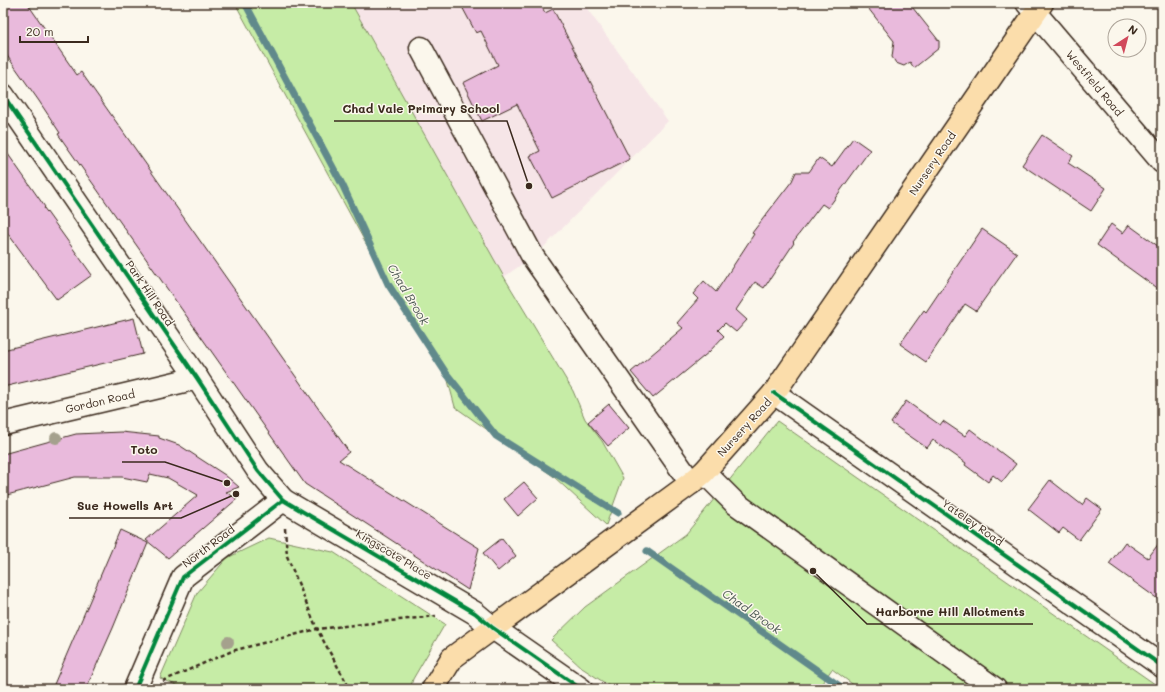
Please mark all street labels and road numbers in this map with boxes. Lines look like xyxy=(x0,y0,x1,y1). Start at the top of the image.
street label: Westfield Road xyxy=(1063,47,1127,119)
street label: Nursery Road xyxy=(905,128,959,198)
street label: Park Hill Road xyxy=(123,257,178,329)
street label: Gordon Road xyxy=(64,386,136,416)
street label: Nursery Road xyxy=(714,394,774,460)
street label: Yateley Road xyxy=(939,495,1007,549)
street label: North Road xyxy=(179,521,237,571)
street label: Kingscote Place xyxy=(353,526,435,583)

